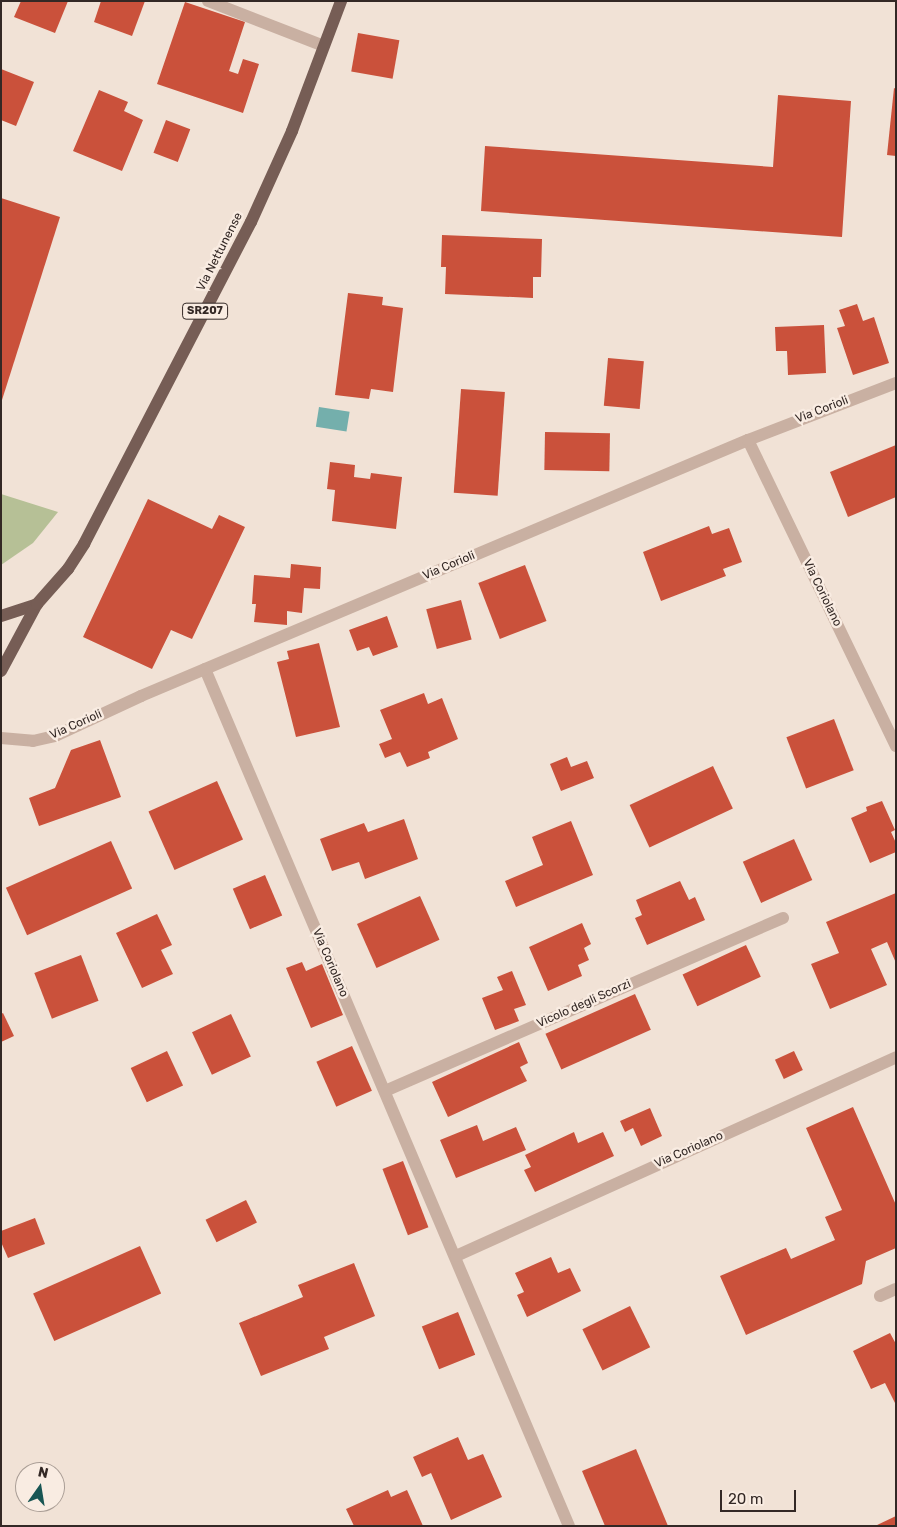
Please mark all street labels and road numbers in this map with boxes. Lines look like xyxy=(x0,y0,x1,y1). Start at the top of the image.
street label: Via Nettunense xyxy=(194,210,246,294)
road number: SR207 xyxy=(181,302,229,320)
street label: Via Corioli xyxy=(794,393,850,427)
street label: Via Corioli xyxy=(421,549,477,583)
street label: Via Coriolano xyxy=(799,557,845,629)
street label: Via Corioli xyxy=(48,707,104,743)
street label: Via Coriolano xyxy=(309,926,351,1000)
street label: Vicolo degli Scorzi xyxy=(535,977,633,1031)
street label: Via Coriolano xyxy=(653,1129,725,1171)

